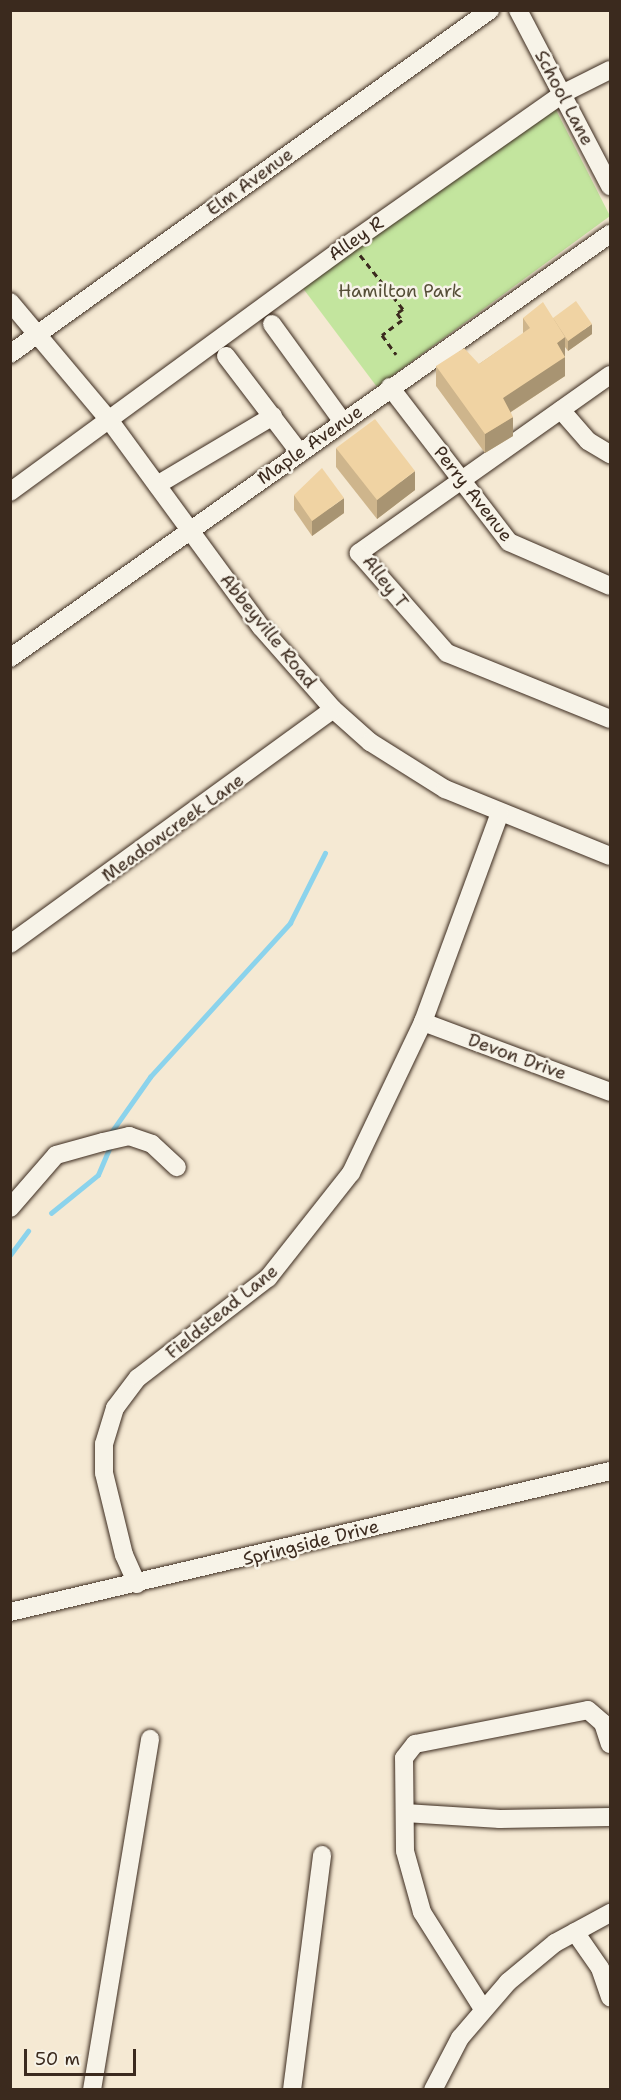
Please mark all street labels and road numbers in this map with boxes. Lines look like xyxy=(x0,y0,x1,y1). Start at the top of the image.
street label: School Lane xyxy=(530,47,598,149)
street label: Elm Avenue xyxy=(203,143,297,221)
street label: Alley R xyxy=(324,212,388,266)
street label: Maple Avenue xyxy=(253,401,367,489)
street label: Perry Avenue xyxy=(429,442,517,546)
street label: Alley T xyxy=(358,551,412,613)
street label: Abbeyville Road xyxy=(215,569,321,693)
street label: Meadowcreek Lane xyxy=(98,769,248,887)
street label: Devon Drive xyxy=(465,1029,569,1085)
street label: Fieldstead Lane xyxy=(162,1260,282,1364)
street label: Springside Drive xyxy=(241,1516,381,1570)

